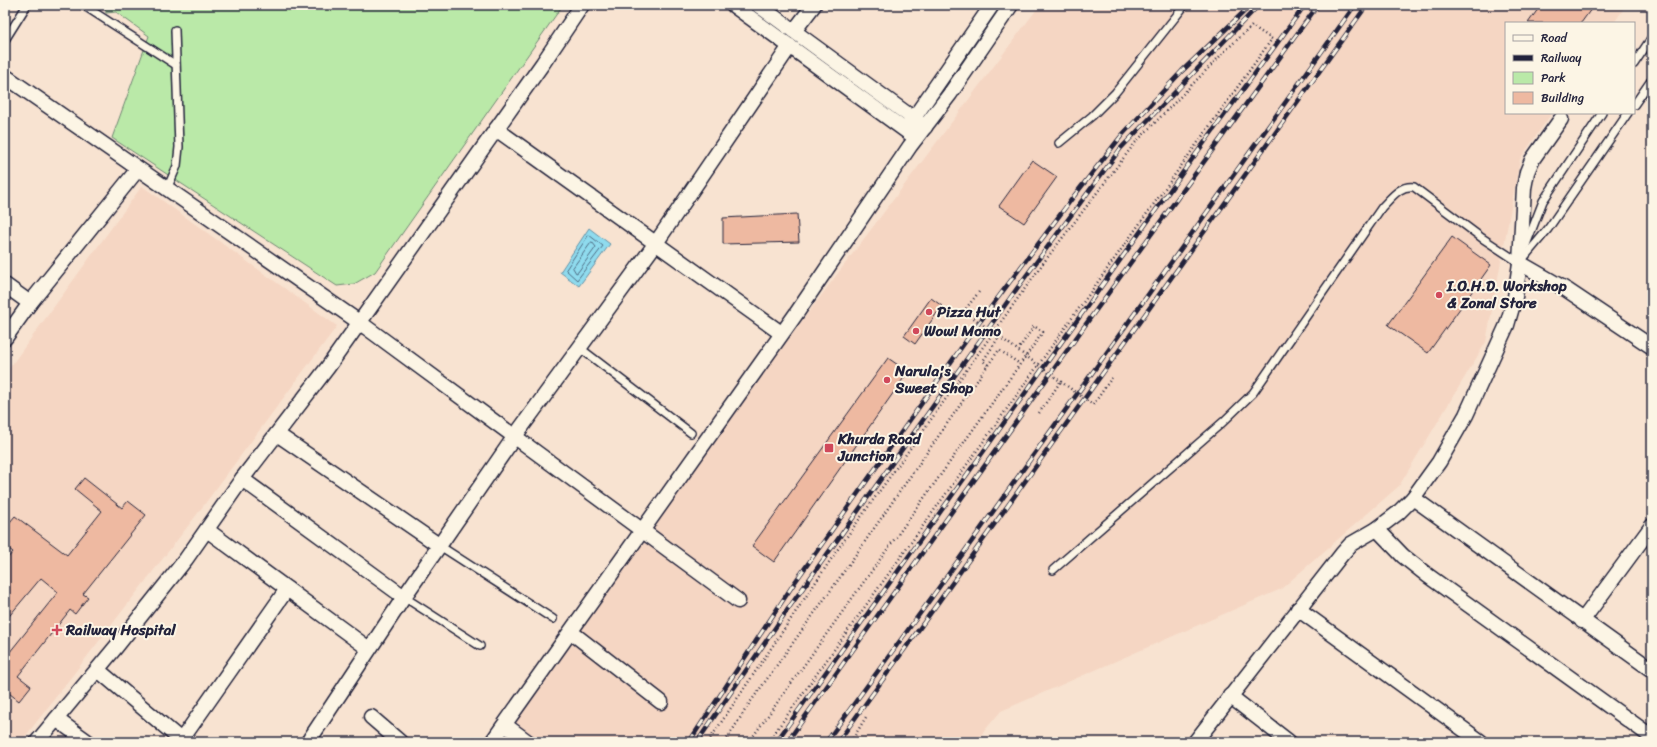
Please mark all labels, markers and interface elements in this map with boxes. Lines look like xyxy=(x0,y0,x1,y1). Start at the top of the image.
legend xyxy=(1505,22,1635,114)
text: Road xyxy=(1541,27,1568,49)
text: Railway xyxy=(1541,47,1582,69)
text: Park xyxy=(1541,67,1566,89)
text: Building xyxy=(1541,87,1584,109)
place label: I.O.H.D. Workshop & Zonal Store xyxy=(1446,273,1567,316)
marker: I.O.H.D. Workshop & Zonal Store xyxy=(1434,290,1444,300)
place label: Pizza Hut xyxy=(937,299,1002,325)
marker: Pizza Hut xyxy=(924,307,934,317)
place label: Wow! Momo xyxy=(924,318,1001,344)
marker: Wow! Momo xyxy=(911,326,921,336)
place label: Narula's Sweet Shop xyxy=(894,358,973,401)
marker: Narula's Sweet Shop xyxy=(882,375,892,385)
place label: Khurda Road Junction xyxy=(837,426,923,469)
marker: Khurda Road Junction xyxy=(823,442,835,454)
place label: Railway Hospital xyxy=(65,617,176,643)
marker: Railway Hospital xyxy=(51,624,63,636)

